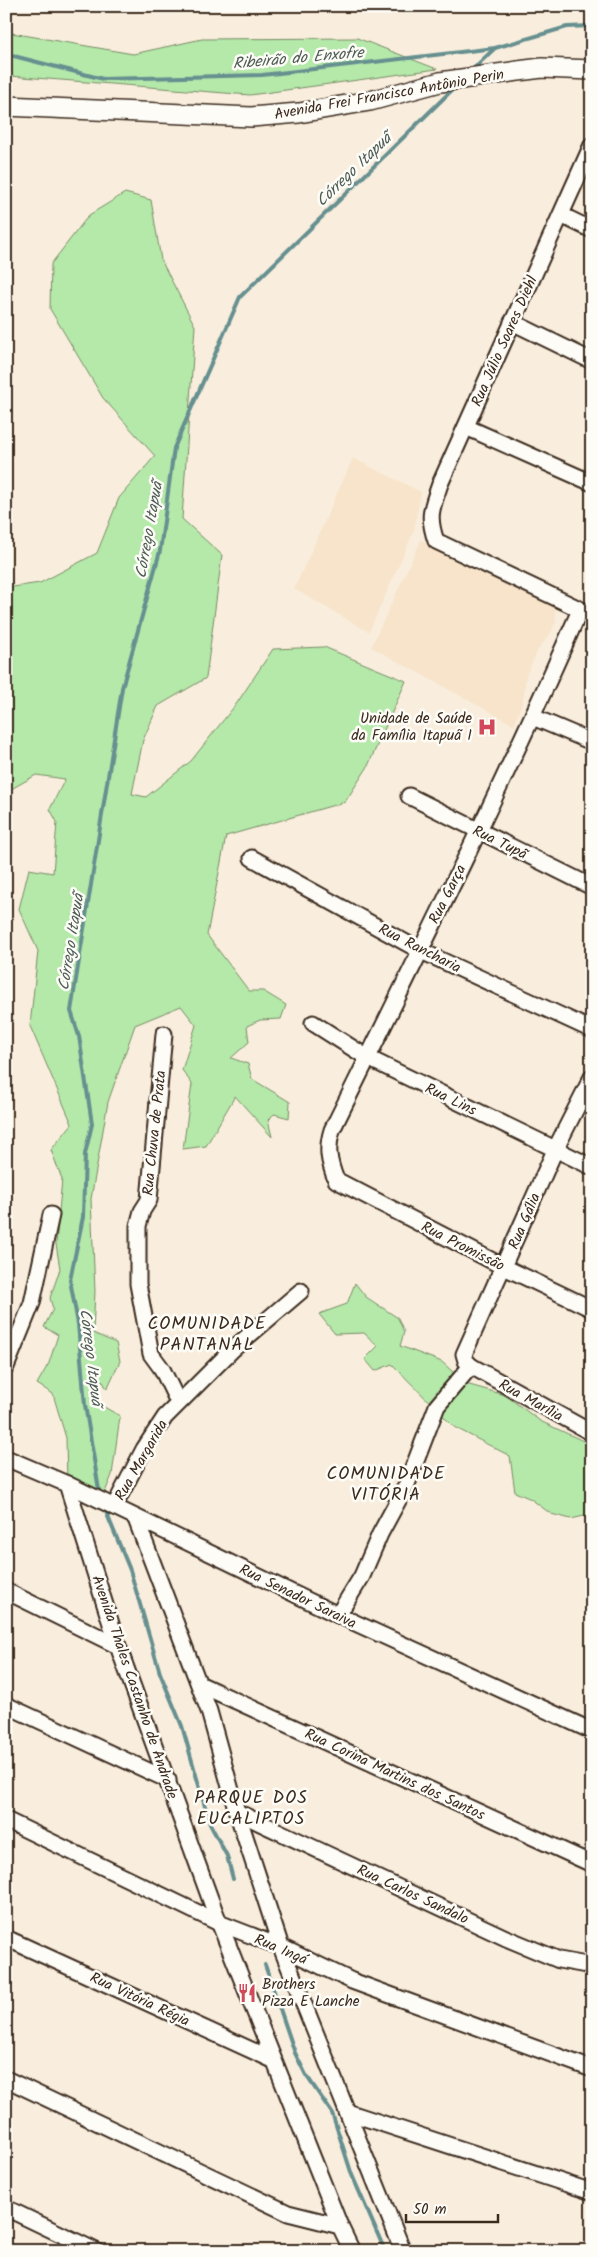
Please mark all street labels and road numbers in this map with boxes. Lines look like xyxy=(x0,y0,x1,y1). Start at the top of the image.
street label: Avenida Frei Francisco Antônio Perin xyxy=(272,63,506,127)
street label: Rua Júlio Soares Diehl xyxy=(465,272,545,411)
street label: Rua Tupã xyxy=(468,819,533,867)
street label: Rua Garça xyxy=(423,861,473,928)
street label: Rua Rancharia xyxy=(374,918,465,980)
street label: Rua Chuva de Prata xyxy=(136,1069,174,1197)
street label: Rua Lins xyxy=(421,1077,481,1123)
street label: Rua Gália xyxy=(502,1189,548,1253)
street label: Rua Promissão xyxy=(417,1216,509,1278)
street label: Rua Marília xyxy=(494,1373,567,1429)
street label: Rua Margarida xyxy=(109,1415,175,1506)
street label: Rua Senador Saraiva xyxy=(235,1558,360,1636)
street label: Avenida Thales Castanho de Andrade xyxy=(84,1572,184,1803)
street label: Rua Corina Martins dos Santos xyxy=(300,1722,489,1828)
street label: Rua Carlos Sandalo xyxy=(353,1858,473,1931)
street label: Rua Ingá xyxy=(250,1928,313,1973)
street label: Rua Vitória Régia xyxy=(86,1966,194,2034)

